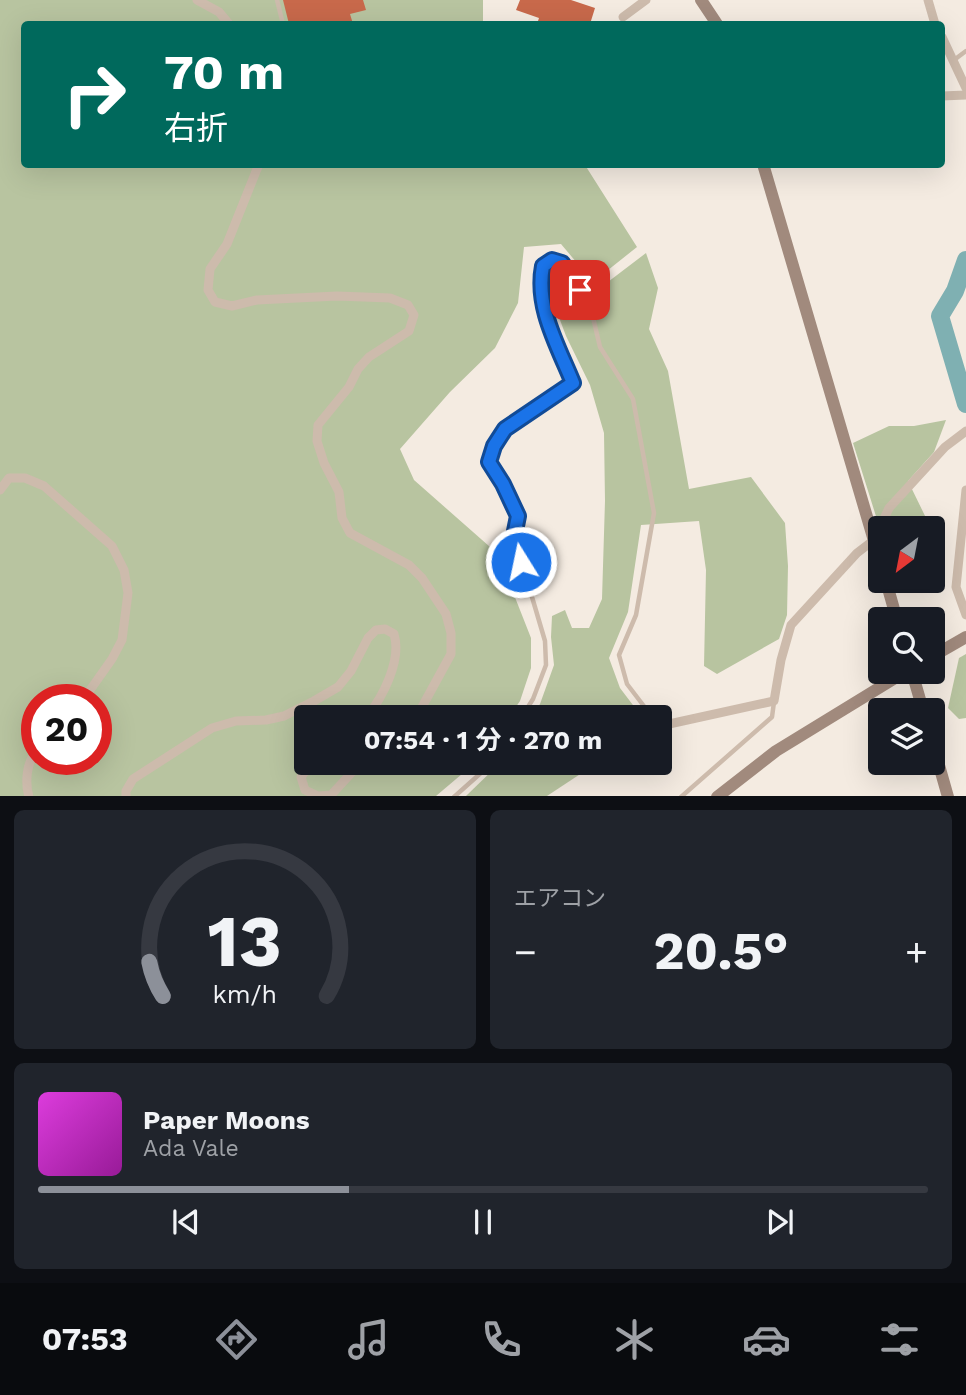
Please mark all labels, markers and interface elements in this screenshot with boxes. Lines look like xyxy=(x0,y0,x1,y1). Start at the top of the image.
text: 70 m xyxy=(164,43,284,101)
icon: right xyxy=(49,49,140,140)
text: 右折 xyxy=(164,109,228,147)
pin xyxy=(550,260,610,320)
icon: arrive xyxy=(561,271,599,309)
north arrow xyxy=(868,516,945,593)
map controls xyxy=(868,516,945,775)
position arrow xyxy=(484,525,558,599)
button: search xyxy=(868,607,945,684)
speed limit sign: 20 xyxy=(21,684,112,775)
button: layers xyxy=(868,698,945,775)
text: 07:54 · 1 分 · 270 m xyxy=(364,725,602,755)
text: エアコン xyxy=(514,885,606,912)
text: 13 xyxy=(208,898,282,984)
text: 20.5° xyxy=(653,921,789,982)
text: − xyxy=(514,930,537,974)
text: + xyxy=(905,930,928,974)
text: km/h xyxy=(213,979,277,1008)
text: Paper Moons xyxy=(143,1105,310,1135)
text: Ada Vale xyxy=(143,1135,239,1162)
icon: previous xyxy=(167,1203,205,1241)
icon: pause xyxy=(464,1203,502,1241)
icon: next xyxy=(761,1203,799,1241)
icon: directions xyxy=(212,1315,261,1364)
icon: music xyxy=(344,1315,393,1364)
icon: phone xyxy=(477,1315,526,1364)
icon: climate xyxy=(610,1315,659,1364)
icon: car xyxy=(742,1315,791,1364)
icon: filters xyxy=(875,1315,924,1364)
text: 07:53 xyxy=(42,1320,128,1358)

